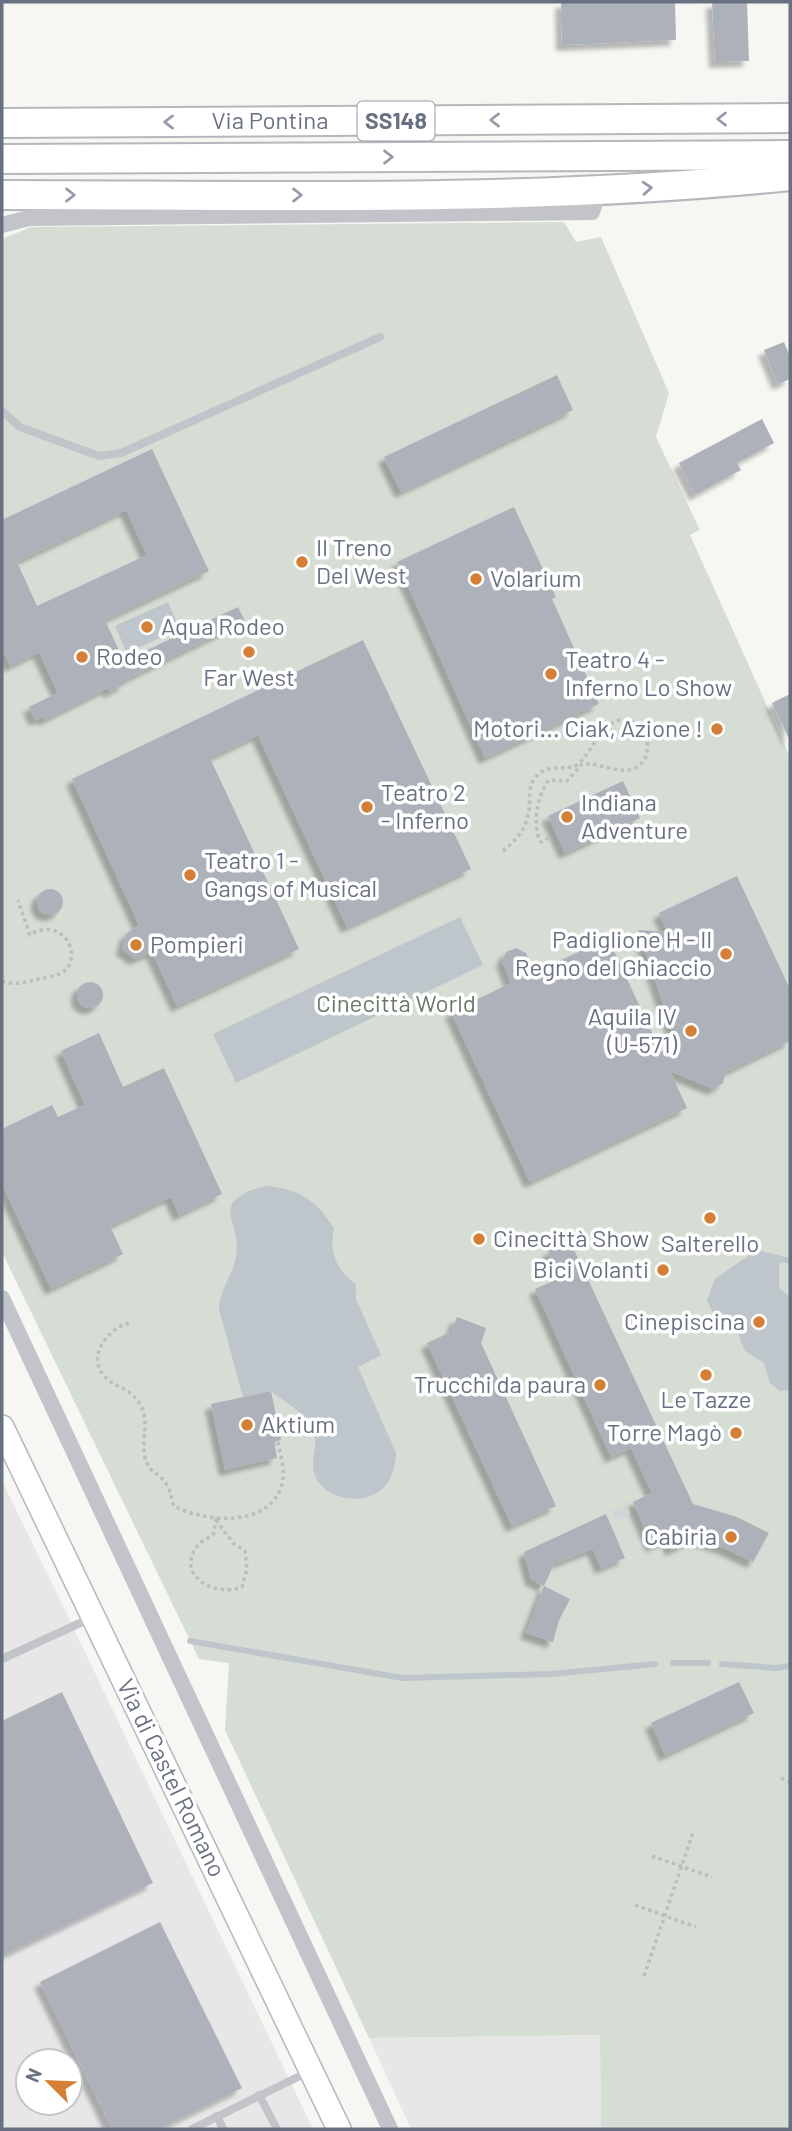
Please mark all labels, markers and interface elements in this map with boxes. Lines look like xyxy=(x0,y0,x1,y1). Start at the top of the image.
road number: SS148 xyxy=(358,102,434,140)
street label: Via Pontina xyxy=(211,105,329,134)
one-way arrow xyxy=(716,111,727,127)
one-way arrow xyxy=(489,112,499,128)
one-way arrow xyxy=(163,114,174,130)
one-way arrow xyxy=(384,149,394,165)
one-way arrow xyxy=(642,181,653,196)
one-way arrow xyxy=(65,187,76,203)
one-way arrow xyxy=(293,187,303,203)
place label: Il Treno Del West xyxy=(316,532,407,589)
marker: Il Treno Del West xyxy=(294,554,310,570)
place label: Volarium xyxy=(490,563,581,592)
marker: Volarium xyxy=(468,571,484,587)
place label: Aqua Rodeo xyxy=(161,611,285,640)
marker: Aqua Rodeo xyxy=(139,619,155,635)
place label: Rodeo xyxy=(96,641,163,670)
marker: Far West xyxy=(241,644,257,660)
place label: Teatro 4 - Inferno Lo Show xyxy=(565,644,732,701)
marker: Rodeo xyxy=(74,649,90,665)
place label: Far West xyxy=(203,662,295,691)
marker: Teatro 4 - Inferno Lo Show xyxy=(543,666,559,682)
place label: Motori... Ciak, Azione ! xyxy=(473,713,703,742)
marker: Motori... Ciak, Azione ! xyxy=(709,721,725,737)
place label: Teatro 2 - Inferno xyxy=(381,777,469,834)
place label: Indiana Adventure xyxy=(581,787,688,844)
marker: Teatro 2 - Inferno xyxy=(359,799,375,815)
marker: Indiana Adventure xyxy=(559,809,575,825)
place label: Teatro 1 - Gangs of Musical xyxy=(204,845,377,902)
marker: Teatro 1 - Gangs of Musical xyxy=(182,867,198,883)
place label: Padiglione H - Il Regno del Ghiaccio xyxy=(515,924,712,981)
place label: Pompieri xyxy=(150,929,244,958)
marker: Pompieri xyxy=(128,937,144,953)
marker: Padiglione H - Il Regno del Ghiaccio xyxy=(718,946,734,962)
park label: Cinecittà World xyxy=(316,988,476,1017)
place label: Aquila IV (U-571) xyxy=(588,1001,678,1058)
marker: Aquila IV (U-571) xyxy=(683,1023,699,1039)
marker: Salterello xyxy=(702,1210,718,1226)
place label: Cinecittà Show xyxy=(493,1223,649,1252)
place label: Salterello xyxy=(661,1228,759,1257)
marker: Cinecittà Show xyxy=(471,1231,487,1247)
place label: Bici Volanti xyxy=(533,1254,649,1283)
marker: Bici Volanti xyxy=(655,1262,671,1278)
place label: Cinepiscina xyxy=(624,1306,745,1335)
marker: Cinepiscina xyxy=(751,1314,767,1330)
marker: Le Tazze xyxy=(698,1367,714,1383)
place label: Trucchi da paura xyxy=(414,1369,586,1398)
marker: Trucchi da paura xyxy=(592,1377,608,1393)
place label: Le Tazze xyxy=(661,1384,751,1413)
place label: Aktium xyxy=(261,1409,335,1438)
marker: Aktium xyxy=(239,1417,255,1433)
place label: Torre Magò xyxy=(607,1417,722,1446)
marker: Torre Magò xyxy=(728,1425,744,1441)
place label: Cabiria xyxy=(644,1521,717,1550)
marker: Cabiria xyxy=(723,1529,739,1545)
street label: Via di Castel Romano xyxy=(112,1674,233,1881)
north arrow xyxy=(14,2047,84,2117)
text: N xyxy=(20,2064,46,2085)

